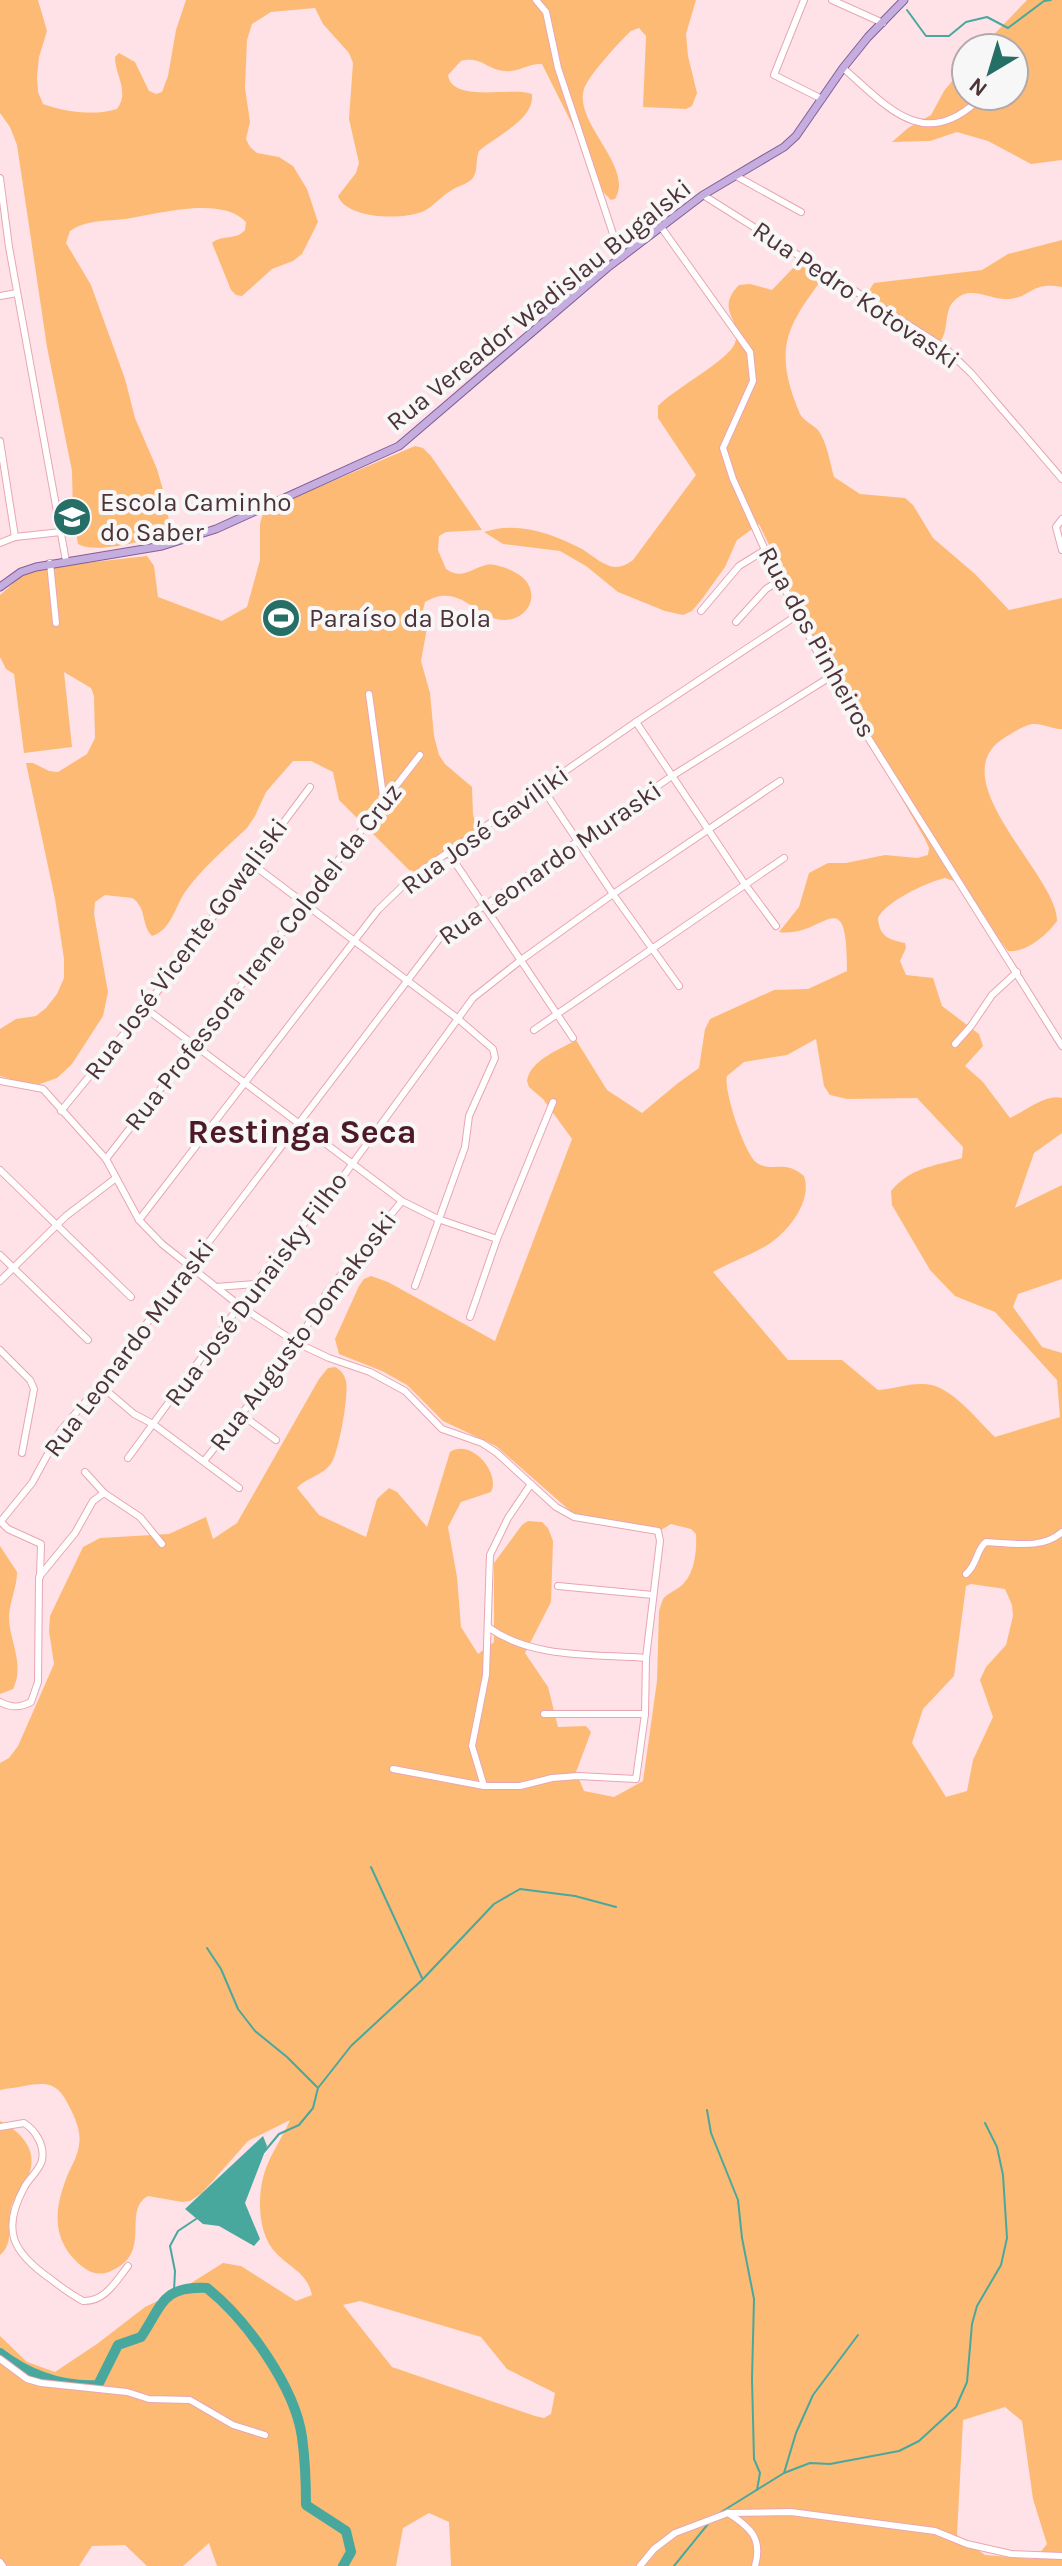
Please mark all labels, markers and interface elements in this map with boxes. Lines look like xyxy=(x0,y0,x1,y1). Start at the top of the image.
north arrow xyxy=(950,32,1030,112)
text: N xyxy=(964,72,993,102)
street label: Rua Vereador Wadislau Bugalski xyxy=(380,172,698,438)
street label: Rua Pedro Kotovaski xyxy=(747,214,965,376)
place label: Escola Caminho do Saber xyxy=(100,487,292,548)
school or university icon: Escola Caminho do Saber xyxy=(51,496,93,538)
street label: Rua dos Pinheiros xyxy=(752,541,882,743)
sports icon: Paraíso da Bola xyxy=(260,597,302,639)
place label: Paraíso da Bola xyxy=(309,603,491,634)
street label: Rua José Gaviliki xyxy=(395,759,575,901)
street label: Rua Leonardo Muraski xyxy=(433,774,667,952)
street label: Rua Professora Irene Colodel da Cruz xyxy=(118,777,408,1137)
street label: Rua José Vicente Gowaliski xyxy=(78,812,294,1086)
district label: Restinga Seca xyxy=(187,1112,417,1152)
street label: Rua José Dunaisky Filho xyxy=(158,1166,354,1412)
street label: Rua Augusto Domakoski xyxy=(203,1205,403,1457)
street label: Rua Leonardo Muraski xyxy=(37,1233,221,1463)

